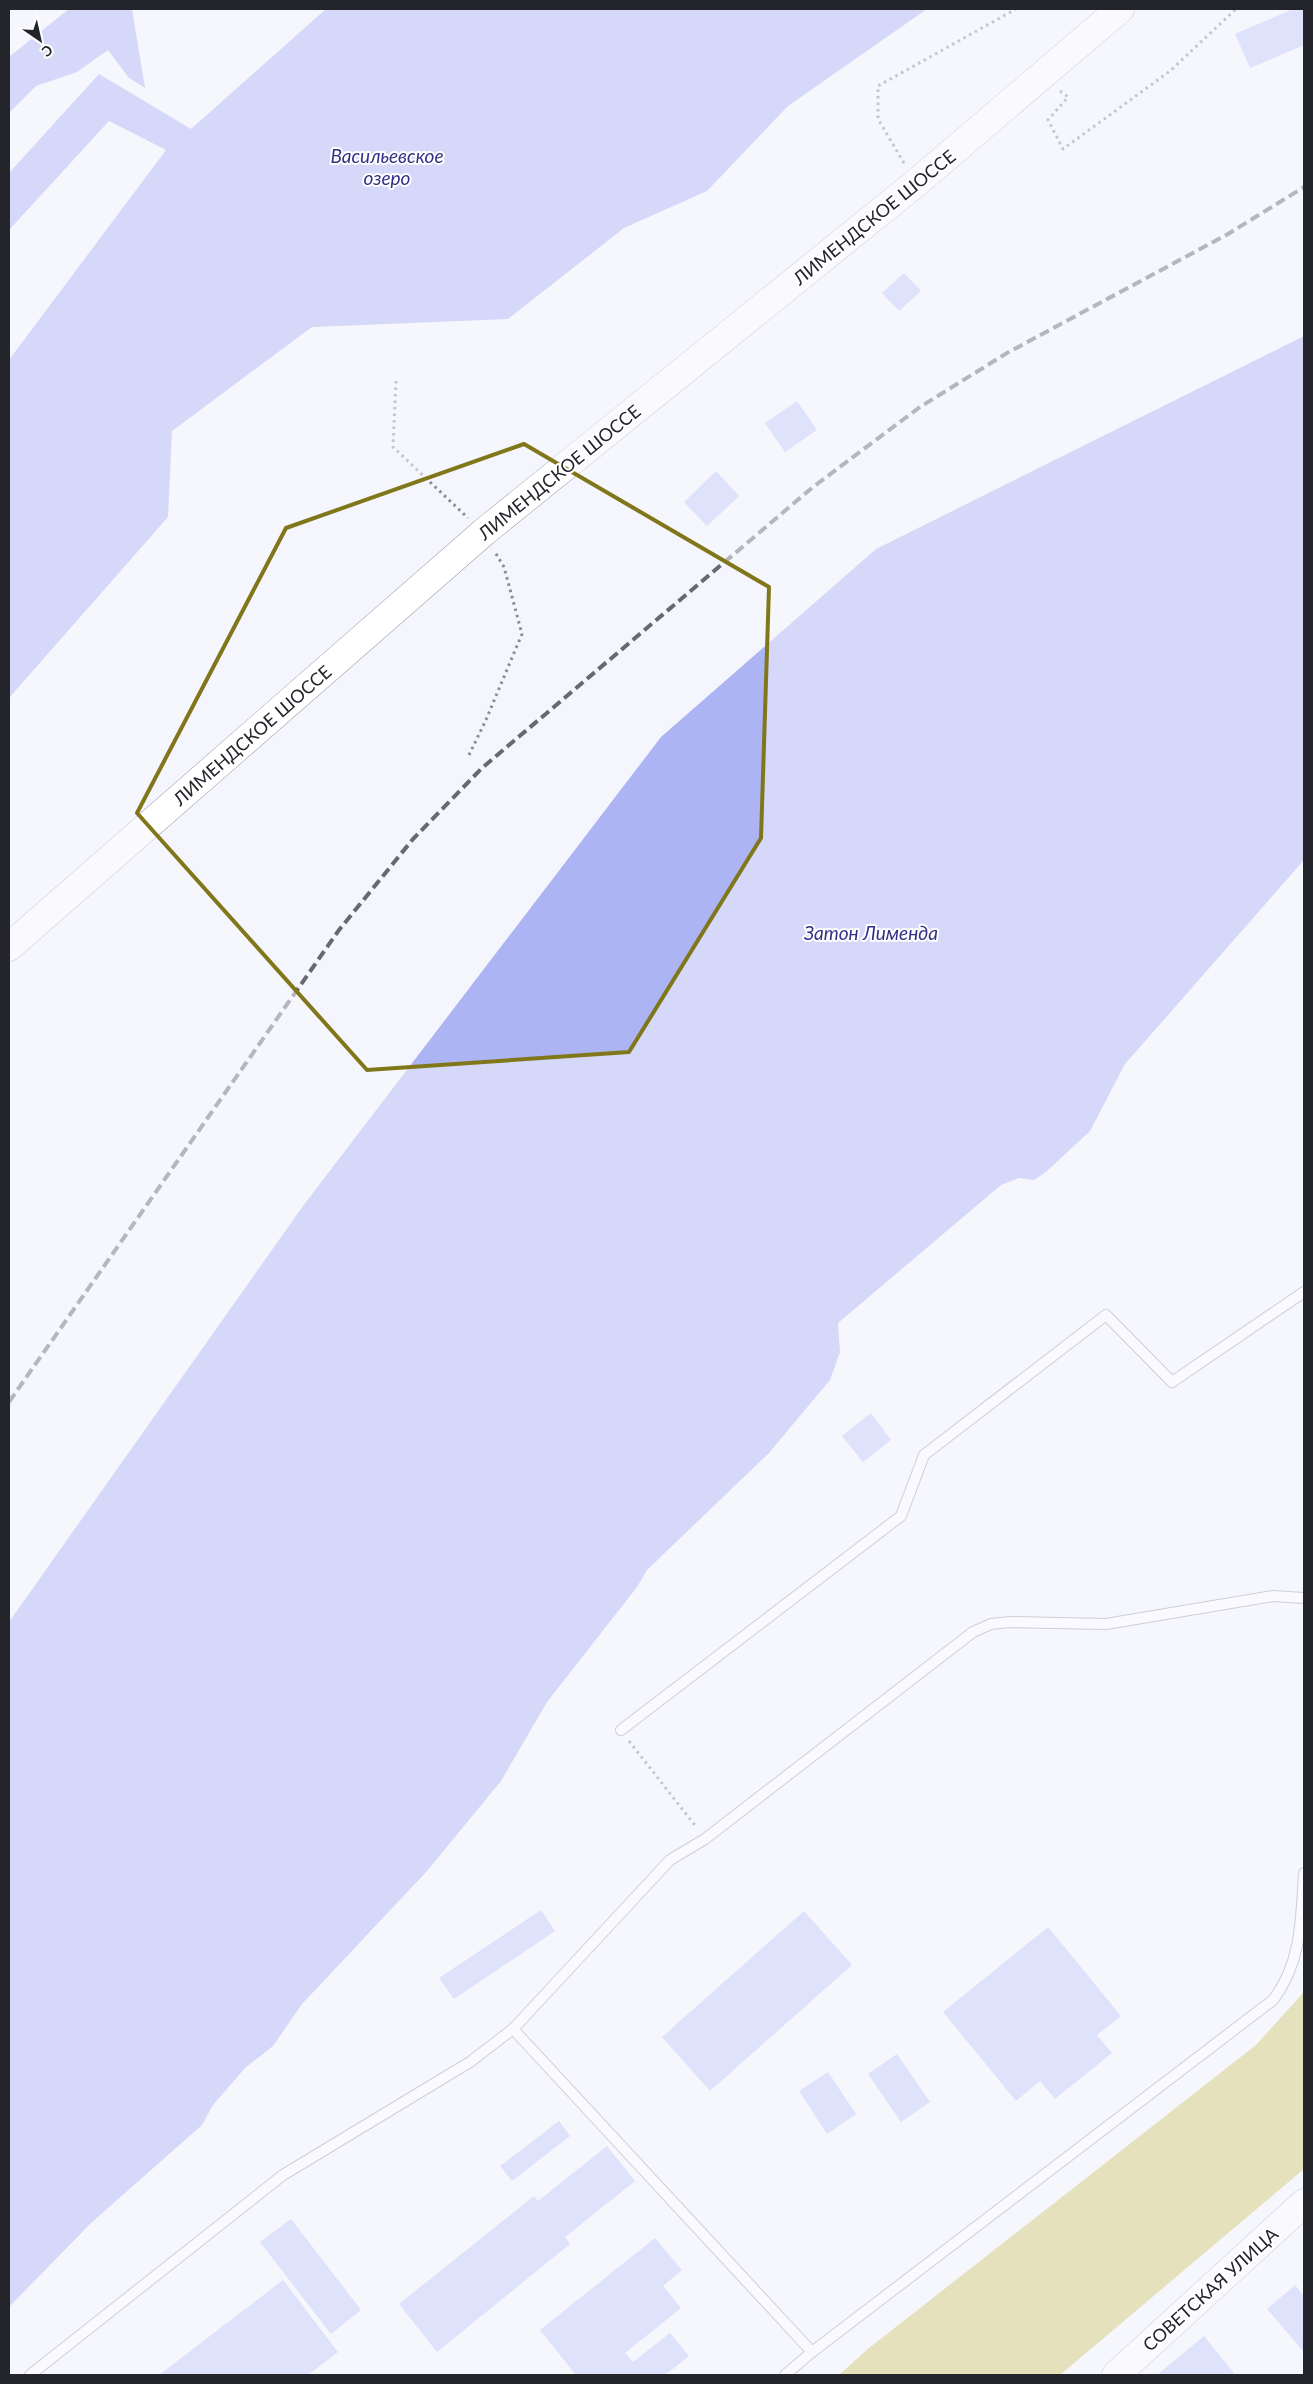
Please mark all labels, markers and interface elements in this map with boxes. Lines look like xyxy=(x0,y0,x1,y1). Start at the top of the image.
north arrow xyxy=(15,15,65,65)
text: С xyxy=(38,42,56,61)
water label: Васильевское озеро xyxy=(330,144,444,189)
street label: ЛИМЕНДСКОЕ ШОССЕ xyxy=(788,145,960,290)
street label: ЛИМЕНДСКОЕ ШОССЕ xyxy=(473,400,645,545)
street label: ЛИМЕНДСКОЕ ШОССЕ xyxy=(168,660,336,810)
water label: Затон Лименда xyxy=(803,921,938,944)
street label: СОВЕТСКАЯ УЛИЦА xyxy=(1138,2222,1283,2355)

